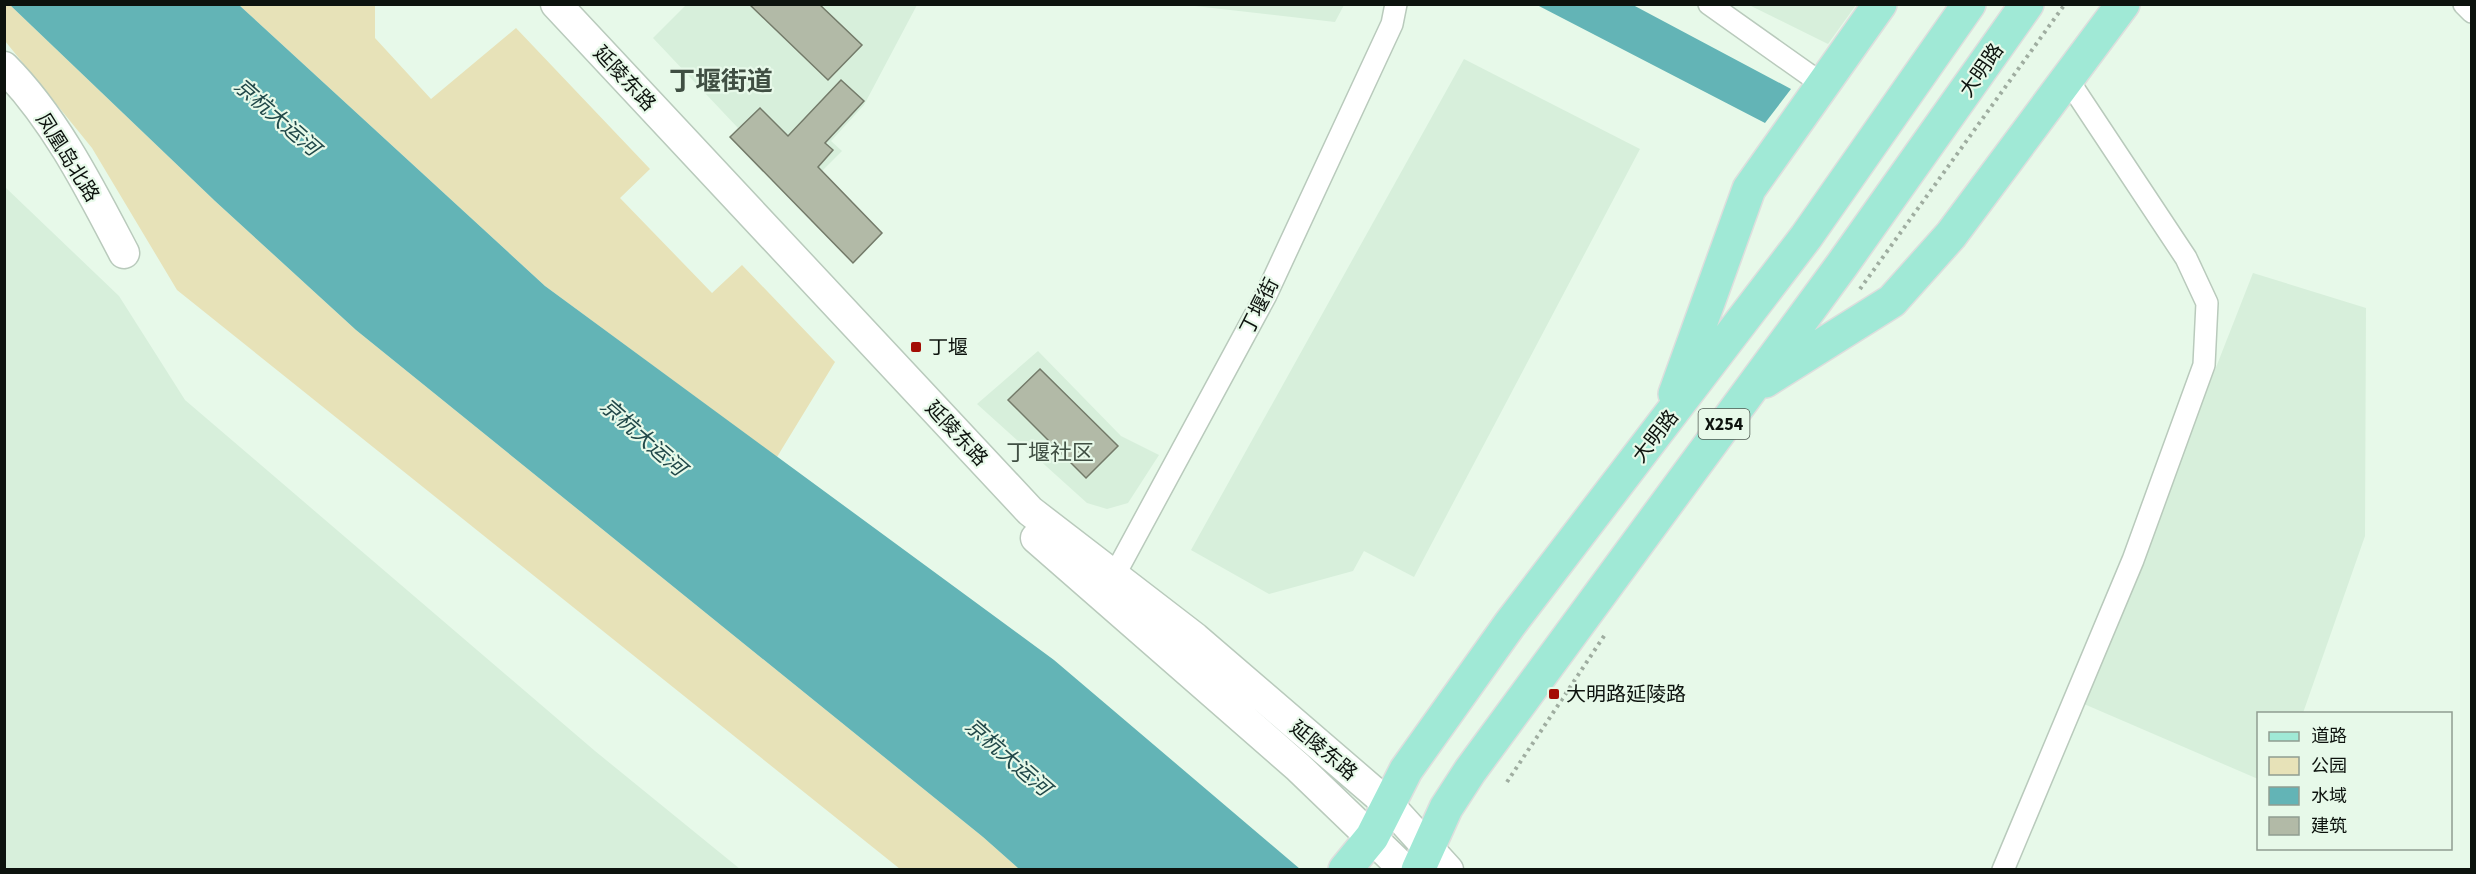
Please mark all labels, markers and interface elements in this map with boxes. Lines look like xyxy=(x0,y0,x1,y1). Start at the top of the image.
street label: 大明路 xyxy=(1953,38,2010,103)
street label: 延陵东路 xyxy=(587,40,662,117)
district label: 丁堰街道 xyxy=(669,63,773,100)
water label: 京杭大运河 xyxy=(228,71,329,165)
street label: 凤凰岛北路 xyxy=(29,108,106,207)
street label: 丁堰街 xyxy=(1234,273,1286,340)
place label: 丁堰 xyxy=(928,334,968,362)
marker: 丁堰 xyxy=(909,340,923,354)
water label: 京杭大运河 xyxy=(594,391,695,485)
street label: 延陵东路 xyxy=(919,395,994,472)
street label: 大明路 xyxy=(1626,404,1685,469)
road number: X254 xyxy=(1698,409,1750,439)
district label: 丁堰社区 xyxy=(1006,437,1094,469)
place label: 大明路延陵路 xyxy=(1566,681,1686,709)
marker: 大明路延陵路 xyxy=(1547,687,1561,701)
water label: 京杭大运河 xyxy=(959,711,1060,805)
legend xyxy=(2257,712,2452,850)
street label: 延陵东路 xyxy=(1284,714,1363,787)
text: 道路 xyxy=(2311,724,2347,749)
text: 公园 xyxy=(2311,754,2347,779)
text: 水域 xyxy=(2311,784,2347,809)
text: 建筑 xyxy=(2311,814,2347,839)

